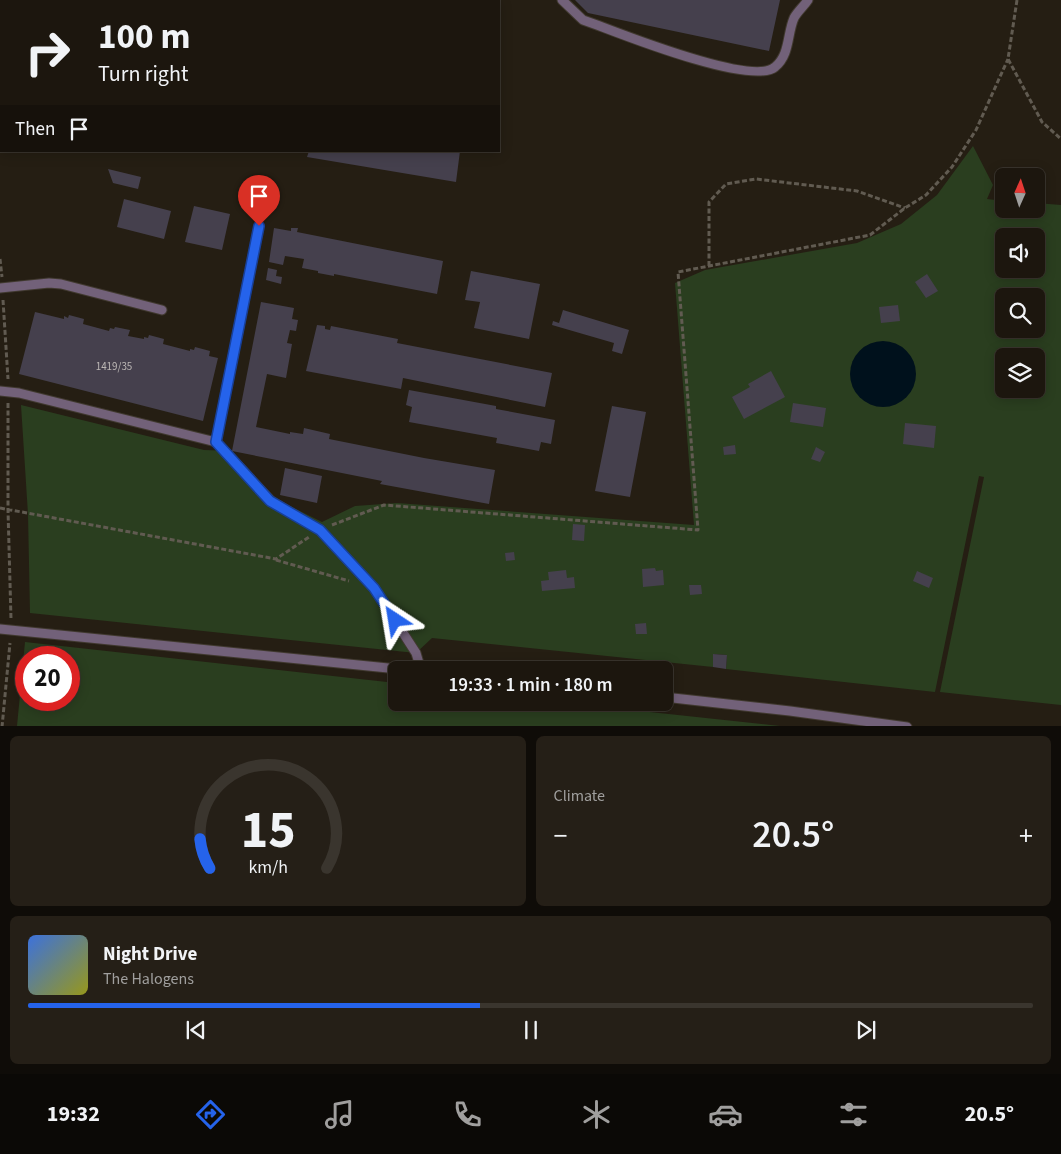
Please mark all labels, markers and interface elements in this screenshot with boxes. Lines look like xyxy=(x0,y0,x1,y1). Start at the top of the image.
text: 100 m xyxy=(98,12,190,62)
icon: right xyxy=(15,20,80,85)
text: Turn right xyxy=(98,58,188,90)
icon: arrive xyxy=(65,115,93,143)
text: Then xyxy=(15,116,55,143)
north arrow xyxy=(995,168,1045,218)
map controls xyxy=(995,168,1045,398)
pin xyxy=(238,175,280,226)
icon: arrive xyxy=(245,182,273,210)
button: sound xyxy=(995,228,1045,278)
button: search xyxy=(995,288,1045,338)
button: layers xyxy=(995,348,1045,398)
house number: 1419/35 xyxy=(96,359,132,374)
position arrow xyxy=(368,593,420,645)
speed limit sign: 20 xyxy=(15,646,80,711)
text: 19:33 · 1 min · 180 m xyxy=(448,672,613,699)
text: Climate xyxy=(554,785,605,807)
text: 15 xyxy=(240,794,295,868)
text: 20.5° xyxy=(752,808,834,862)
text: − xyxy=(554,816,567,856)
text: + xyxy=(1019,816,1033,856)
text: km/h xyxy=(248,855,288,880)
text: Night Drive xyxy=(103,941,197,968)
text: The Halogens xyxy=(103,968,194,990)
icon: previous xyxy=(182,1016,210,1044)
icon: pause xyxy=(517,1016,545,1044)
icon: next xyxy=(852,1016,880,1044)
icon: directions xyxy=(193,1097,228,1132)
icon: music xyxy=(322,1097,357,1132)
icon: phone xyxy=(450,1097,485,1132)
icon: climate xyxy=(579,1097,614,1132)
icon: car xyxy=(708,1097,743,1132)
icon: filters xyxy=(836,1097,871,1132)
text: 19:32 xyxy=(47,1098,100,1130)
text: 20.5° xyxy=(965,1098,1014,1130)

